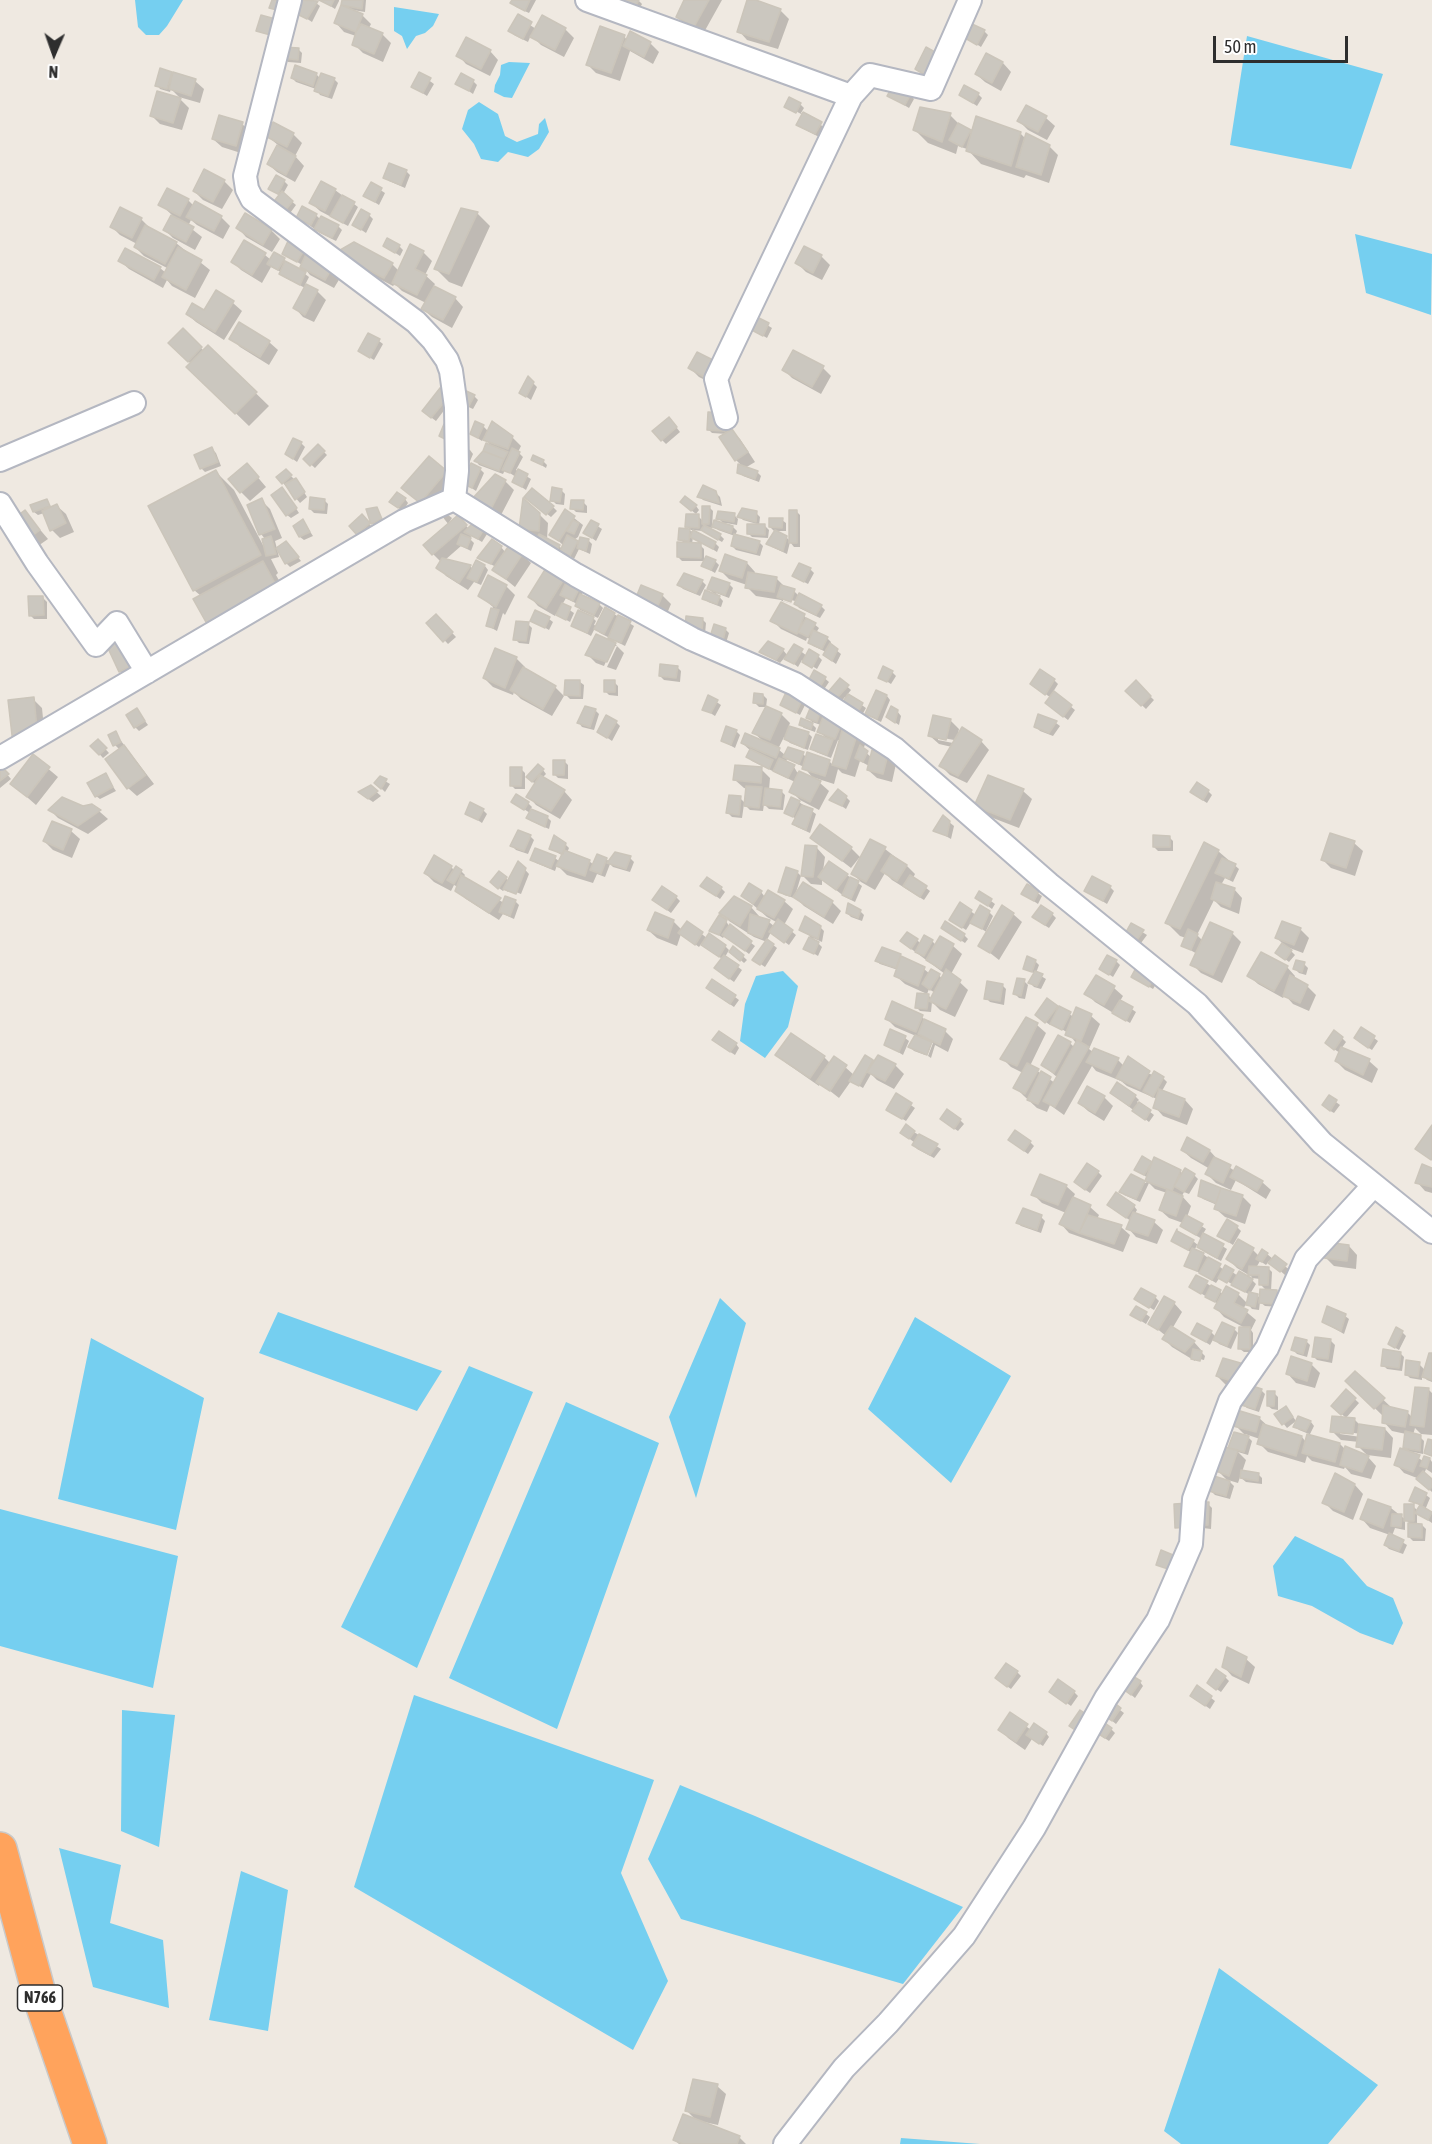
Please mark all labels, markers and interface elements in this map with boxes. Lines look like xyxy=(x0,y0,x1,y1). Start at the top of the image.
north arrow xyxy=(24,24,84,84)
scale bar xyxy=(1216,24,1351,62)
text: 50 m xyxy=(1224,36,1256,57)
text: N xyxy=(48,63,58,81)
road number: N766 xyxy=(18,1985,63,2011)

